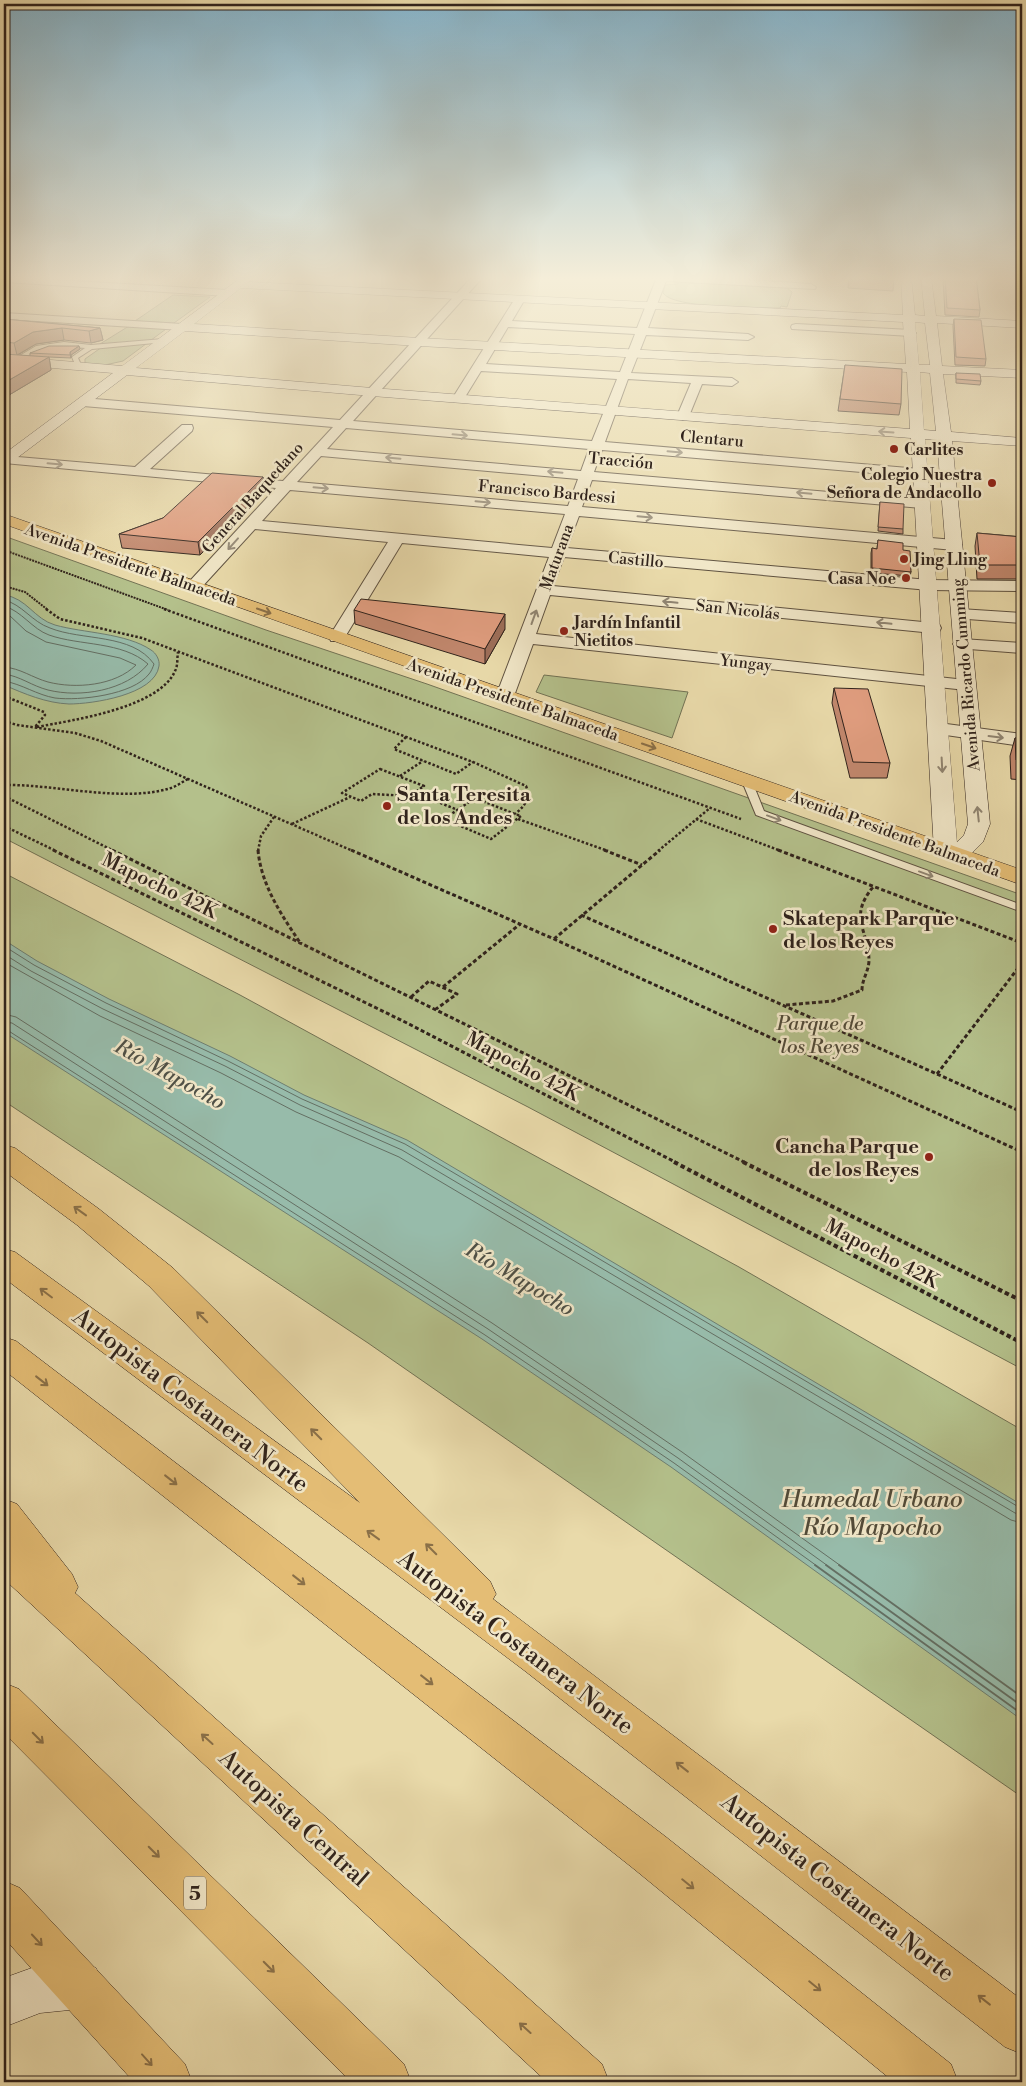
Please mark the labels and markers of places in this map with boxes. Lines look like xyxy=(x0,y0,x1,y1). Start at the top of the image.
place label: Carlites xyxy=(904,440,963,460)
marker: Carlites xyxy=(888,443,900,455)
place label: Colegio Nuestra Señora de Andacollo xyxy=(827,465,982,503)
marker: Colegio Nuestra Señora de Andacollo xyxy=(986,477,998,489)
place label: Jing Lling xyxy=(912,550,988,570)
marker: Jing Lling xyxy=(898,553,910,565)
place label: Casa Noe xyxy=(828,569,896,589)
marker: Casa Noe xyxy=(900,572,912,584)
place label: Jardín Infantil Nietitos xyxy=(572,613,681,651)
marker: Jardín Infantil Nietitos xyxy=(558,625,570,637)
place label: Santa Teresita de los Andes xyxy=(397,783,531,831)
marker: Santa Teresita de los Andes xyxy=(381,800,393,812)
place label: Skatepark Parque de los Reyes xyxy=(783,907,955,955)
marker: Skatepark Parque de los Reyes xyxy=(767,923,779,935)
place label: Cancha Parque de los Reyes xyxy=(775,1135,919,1183)
marker: Cancha Parque de los Reyes xyxy=(923,1151,935,1163)

